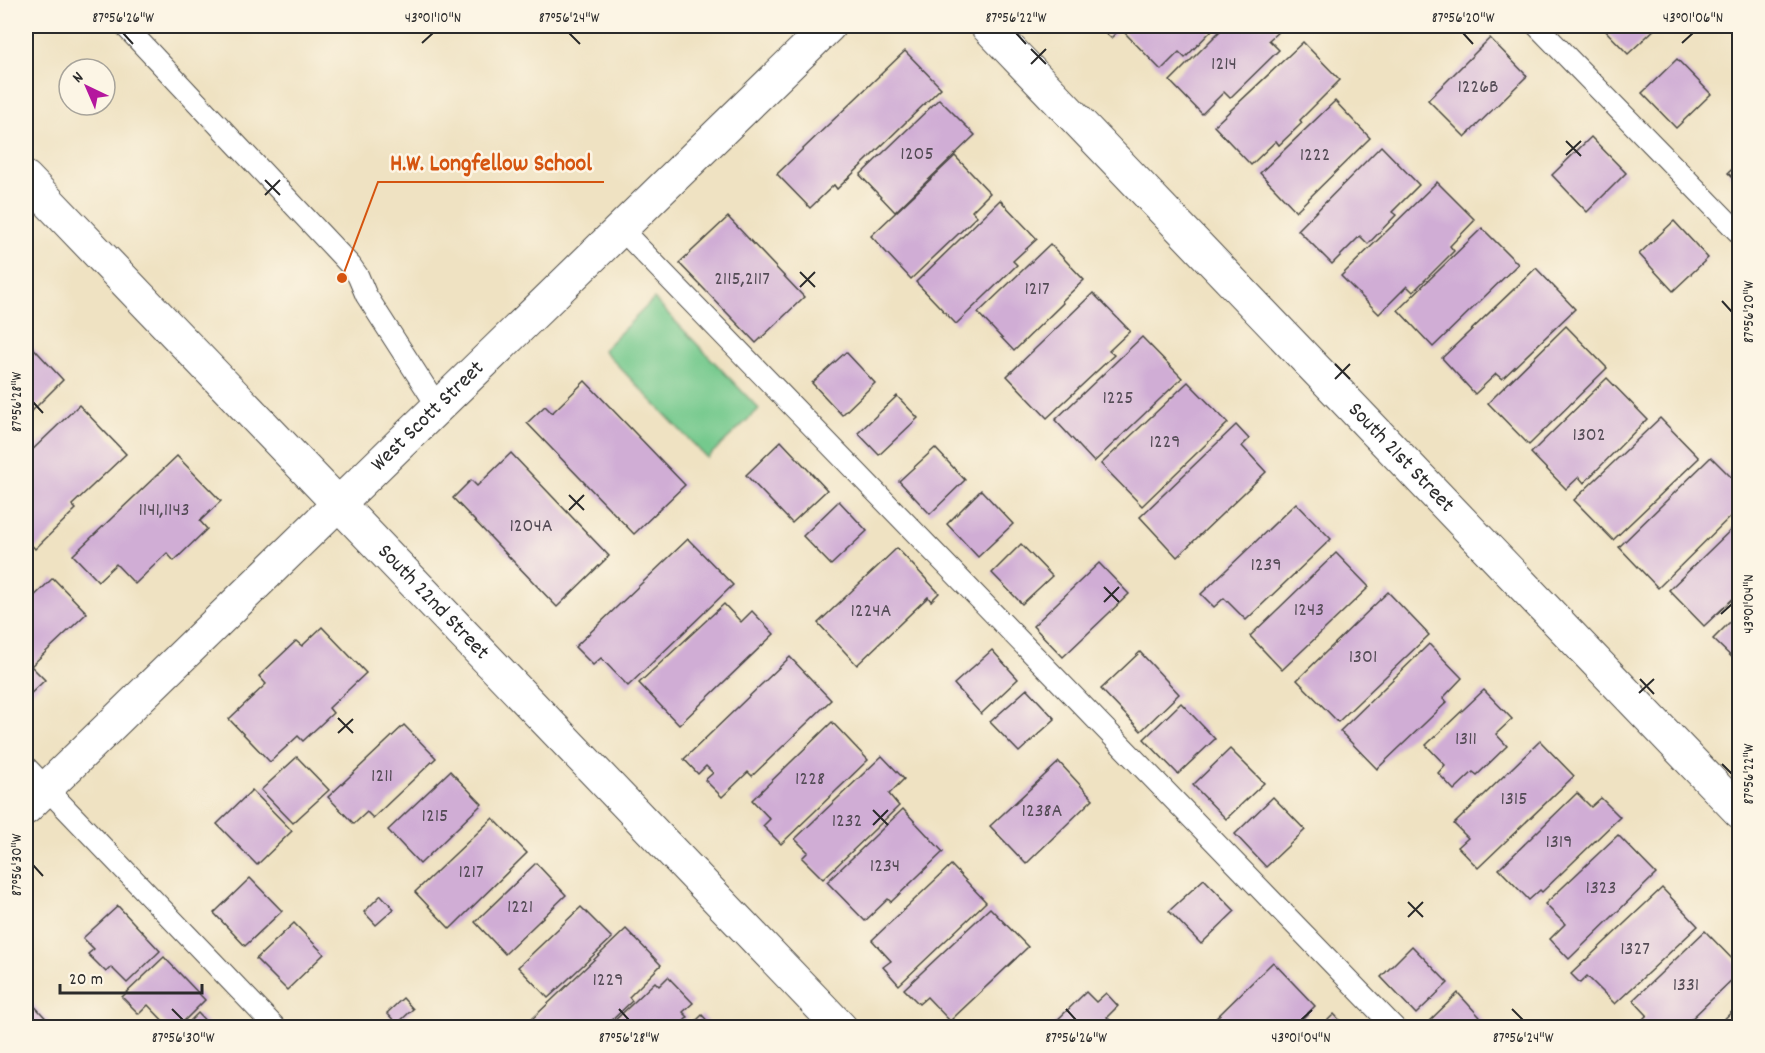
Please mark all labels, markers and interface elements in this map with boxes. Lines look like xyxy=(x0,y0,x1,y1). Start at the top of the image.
text: 87°56'26"W xyxy=(92,8,154,30)
text: 43°01'10"N xyxy=(405,8,461,30)
text: 87°56'24"W xyxy=(539,8,600,30)
text: 87°56'22"W xyxy=(986,8,1047,30)
text: 87°56'20"W xyxy=(1432,8,1495,30)
text: 43°01'06"N xyxy=(1663,8,1723,30)
house number: 1214 xyxy=(1211,51,1237,79)
north arrow xyxy=(57,57,117,117)
text: N xyxy=(67,67,89,89)
house number: 1226B xyxy=(1457,74,1499,102)
callout: H.W. Longfellow School xyxy=(378,140,604,182)
house number: 1205 xyxy=(900,141,934,169)
house number: 1222 xyxy=(1300,142,1330,170)
text: H.W. Longfellow School xyxy=(390,148,592,182)
house number: 2115,2117 xyxy=(714,266,770,294)
house number: 1217 xyxy=(1024,276,1050,304)
text: 87°56'20"W xyxy=(1739,280,1761,343)
street label: West Scott Street xyxy=(364,354,492,479)
text: 87°56'28"W xyxy=(7,371,29,432)
house number: 1225 xyxy=(1102,385,1134,413)
street label: South 21st Street xyxy=(1340,396,1461,520)
house number: 1302 xyxy=(1573,422,1605,450)
house number: 1229 xyxy=(1149,429,1181,457)
house number: 1141,1143 xyxy=(138,497,190,525)
house number: 1204A xyxy=(509,513,553,541)
street label: South 22nd Street xyxy=(370,537,496,667)
house number: 1239 xyxy=(1250,552,1282,580)
text: 43°01'04"N xyxy=(1739,574,1761,634)
house number: 1243 xyxy=(1294,597,1324,625)
house number: 1224A xyxy=(850,598,892,626)
house number: 1301 xyxy=(1349,644,1377,672)
house number: 1311 xyxy=(1455,726,1477,754)
text: 87°56'22"W xyxy=(1739,743,1761,804)
house number: 1211 xyxy=(371,763,393,791)
house number: 1228 xyxy=(795,766,825,794)
house number: 1315 xyxy=(1501,786,1527,814)
house number: 1238A xyxy=(1022,798,1063,826)
house number: 1215 xyxy=(422,803,448,831)
house number: 1232 xyxy=(832,808,862,836)
house number: 1319 xyxy=(1546,829,1572,857)
text: 87°56'30"W xyxy=(7,833,29,896)
house number: 1234 xyxy=(870,853,900,881)
house number: 1217 xyxy=(458,859,484,887)
house number: 1323 xyxy=(1586,875,1616,903)
house number: 1221 xyxy=(507,894,533,922)
house number: 1327 xyxy=(1620,936,1650,964)
scale bar xyxy=(60,957,202,995)
house number: 1229 xyxy=(592,967,624,995)
text: 20 m xyxy=(69,968,103,993)
house number: 1331 xyxy=(1673,972,1699,1000)
text: 87°56'30"W xyxy=(152,1028,215,1050)
text: 87°56'28"W xyxy=(599,1028,660,1050)
text: 87°56'26"W xyxy=(1045,1028,1107,1050)
text: 43°01'04"N xyxy=(1271,1028,1331,1050)
text: 87°56'24"W xyxy=(1493,1028,1554,1050)

